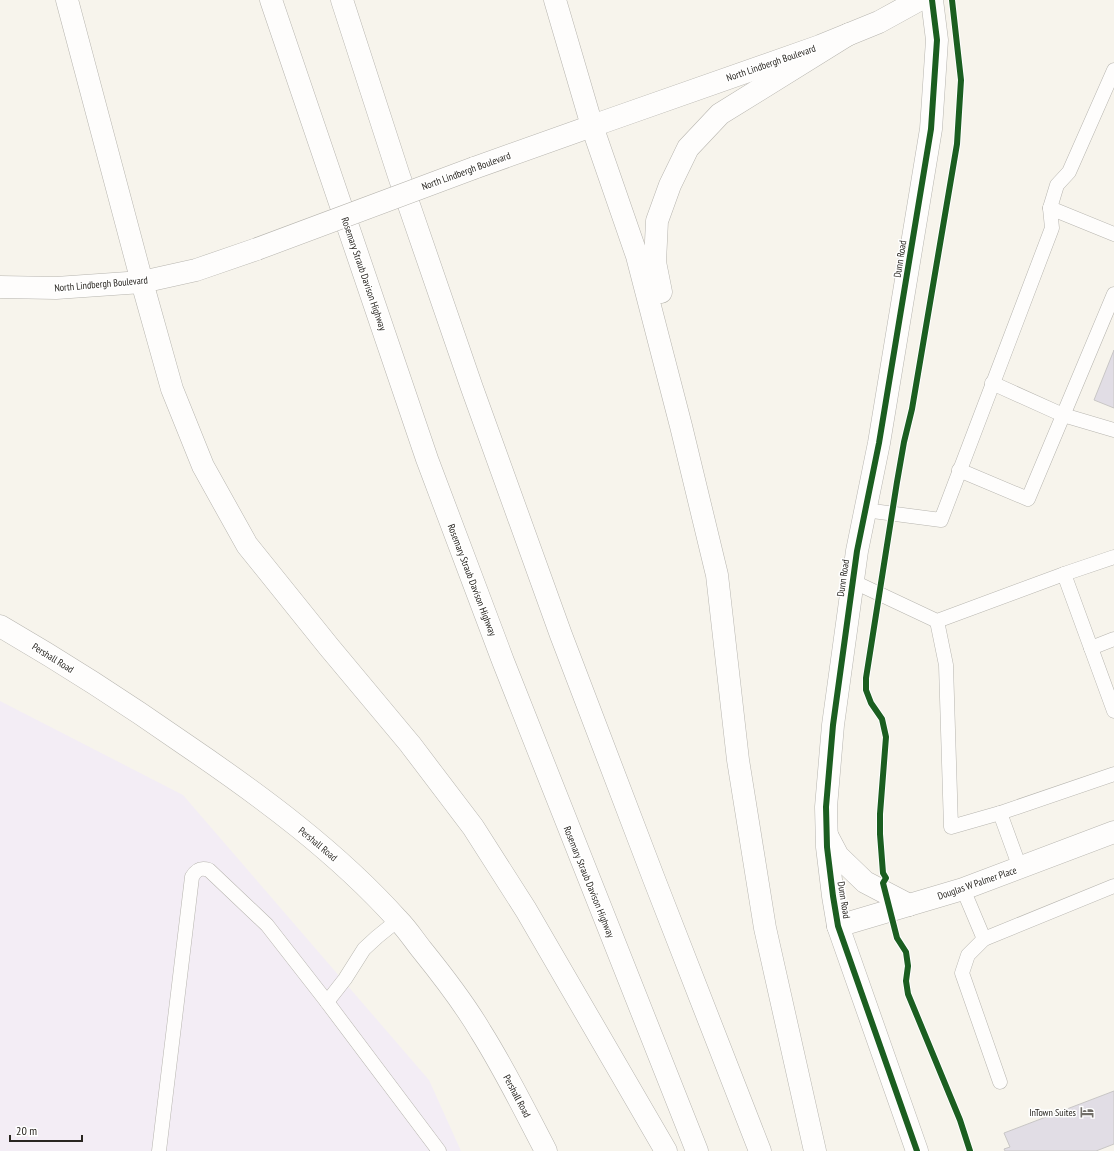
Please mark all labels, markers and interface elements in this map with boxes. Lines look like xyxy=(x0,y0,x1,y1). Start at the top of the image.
street label: North Lindbergh Boulevard xyxy=(725,42,817,84)
street label: North Lindbergh Boulevard xyxy=(420,149,512,193)
street label: Rosemary Straub Davison Highway xyxy=(338,216,390,333)
street label: Dunn Road xyxy=(891,239,909,279)
street label: North Lindbergh Boulevard xyxy=(54,273,148,295)
street label: Rosemary Straub Davison Highway xyxy=(445,522,499,638)
street label: Dunn Road xyxy=(834,558,852,598)
street label: Pershall Road xyxy=(30,640,76,676)
street label: Pershall Road xyxy=(296,824,340,864)
street label: Rosemary Straub Davison Highway xyxy=(561,824,617,940)
street label: Douglas W Palmer Place xyxy=(936,863,1018,903)
street label: Dunn Road xyxy=(835,880,853,920)
street label: Pershall Road xyxy=(500,1072,534,1120)
hotel icon: InTown Suites xyxy=(1079,1104,1095,1120)
place label: InTown Suites xyxy=(1029,1106,1077,1119)
scale bar xyxy=(10,1117,82,1143)
text: 20 m xyxy=(16,1123,37,1138)

